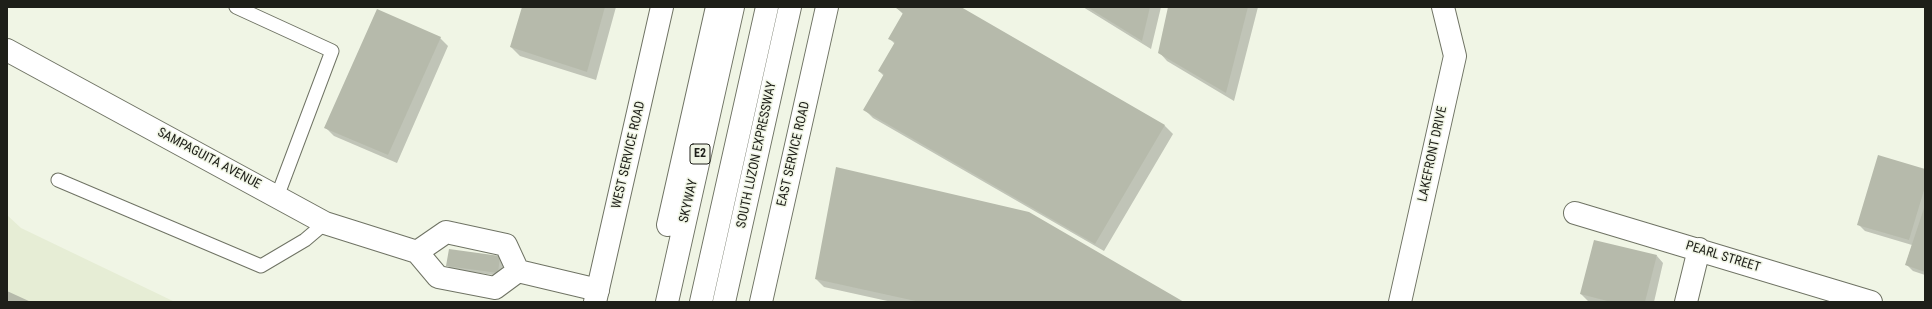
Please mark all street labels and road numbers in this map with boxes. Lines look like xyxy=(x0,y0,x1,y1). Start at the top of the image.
street label: SOUTH LUZON EXPRESSWAY xyxy=(734,80,780,230)
street label: WEST SERVICE ROAD xyxy=(609,100,649,210)
street label: EAST SERVICE ROAD xyxy=(774,100,814,208)
street label: LAKEFRONT DRIVE xyxy=(1415,105,1451,203)
street label: SAMPAGUITA AVENUE xyxy=(155,125,263,193)
road number: E2 xyxy=(690,144,710,164)
street label: SKYWAY xyxy=(676,178,702,224)
street label: PEARL STREET xyxy=(1684,238,1762,276)

